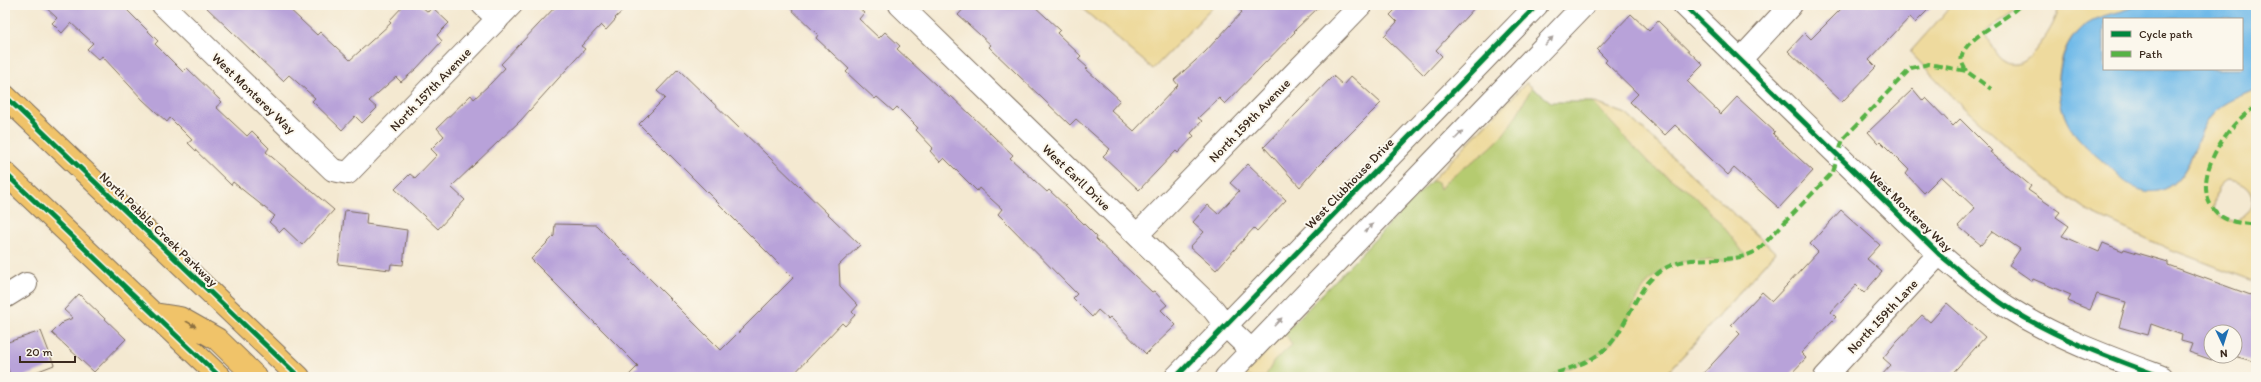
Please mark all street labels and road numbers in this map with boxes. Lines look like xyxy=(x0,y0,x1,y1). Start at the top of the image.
street label: North 157th Avenue xyxy=(387,44,474,134)
street label: West Monterey Way xyxy=(209,50,298,137)
street label: North 159th Avenue xyxy=(1206,75,1293,165)
street label: West Clubhouse Drive xyxy=(1302,135,1397,232)
street label: West Earll Drive xyxy=(1040,141,1114,214)
street label: West Monterey Way xyxy=(1866,168,1955,255)
street label: North Pebble Creek Parkway xyxy=(96,169,221,290)
street label: North 159th Lane xyxy=(1844,276,1921,357)

